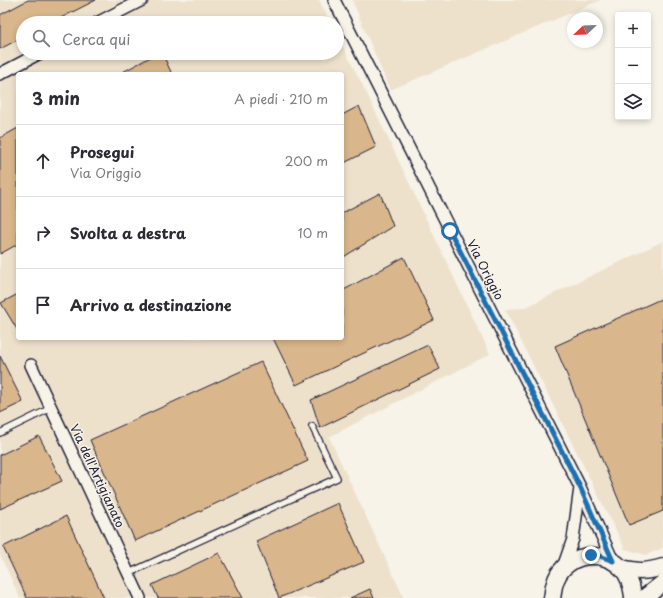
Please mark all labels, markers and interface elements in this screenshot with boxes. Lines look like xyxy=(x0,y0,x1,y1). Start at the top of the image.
north arrow xyxy=(567,12,603,48)
map controls xyxy=(615,12,651,120)
button: + xyxy=(615,12,651,48)
search box xyxy=(16,16,344,60)
icon: search xyxy=(30,27,52,49)
text: Cerca qui xyxy=(62,27,130,50)
button: − xyxy=(615,48,651,84)
button: layers xyxy=(615,84,651,120)
text: 3 min xyxy=(32,85,80,111)
text: A piedi · 210 m xyxy=(234,89,328,108)
text: Prosegui xyxy=(70,140,134,163)
icon: ahead xyxy=(32,150,54,172)
text: 200 m xyxy=(285,151,328,170)
text: Via Origgio xyxy=(70,163,141,182)
text: Svolta a destra xyxy=(70,221,186,244)
icon: right xyxy=(32,222,54,244)
route start xyxy=(441,222,459,240)
text: 10 m xyxy=(298,223,328,242)
street label: Via Origgio xyxy=(463,236,509,303)
text: Arrivo a destinazione xyxy=(70,293,232,316)
icon: arrive xyxy=(32,294,54,316)
street label: Via dell'Artigianato xyxy=(66,421,130,531)
route end xyxy=(582,546,600,564)

